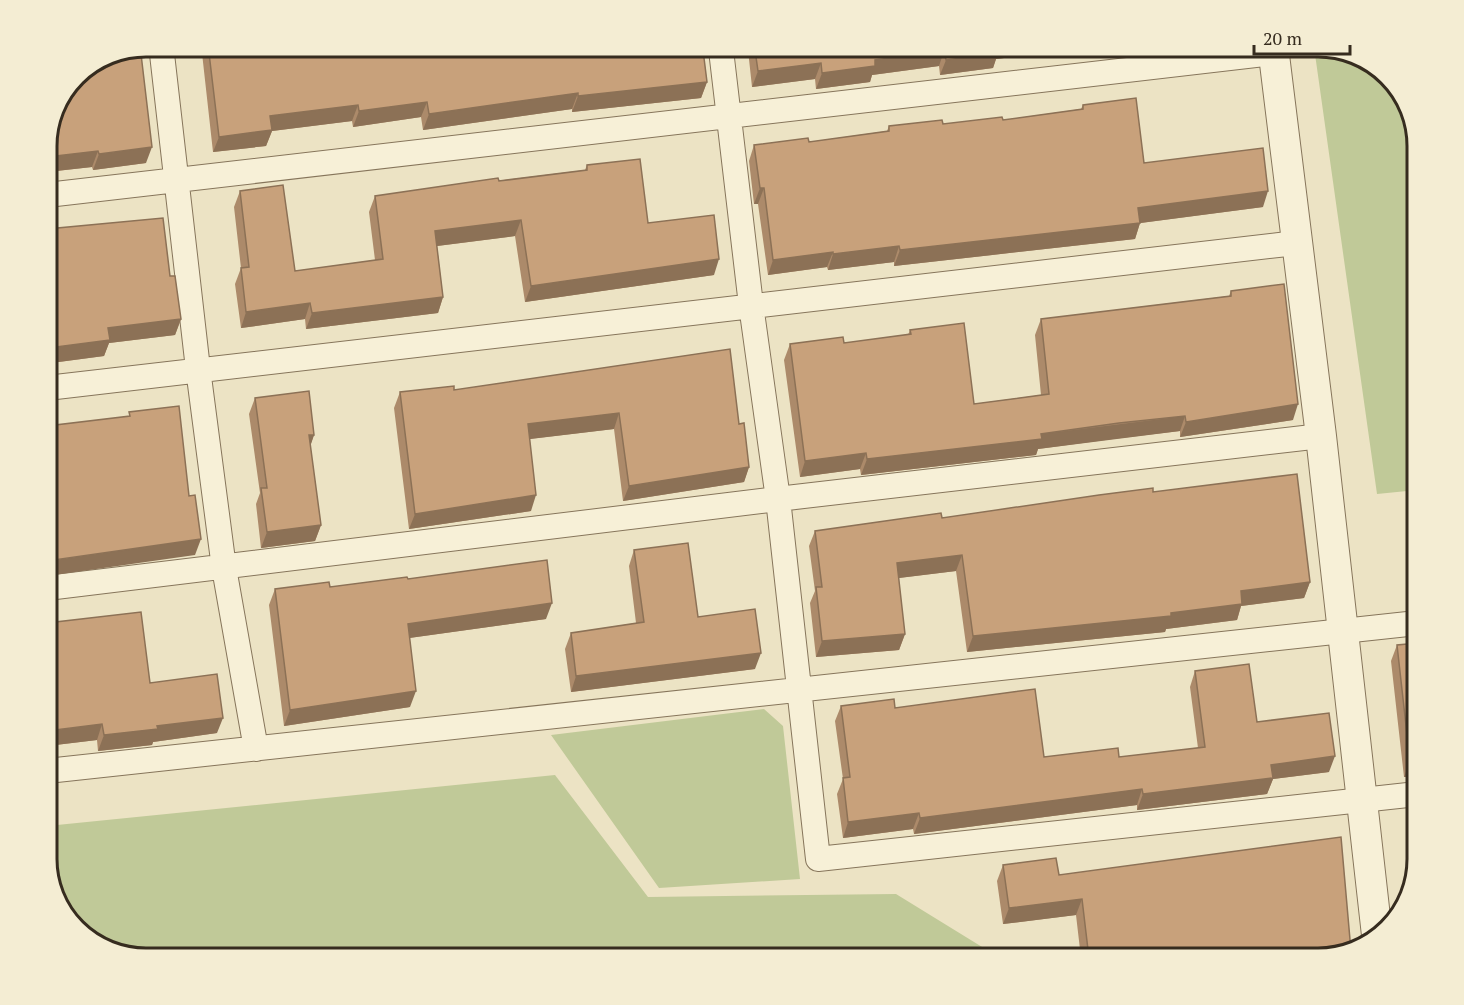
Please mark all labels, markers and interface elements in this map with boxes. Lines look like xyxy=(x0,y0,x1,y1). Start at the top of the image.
scale bar xyxy=(1254,18,1350,56)
text: 20 m xyxy=(1263,26,1303,50)

